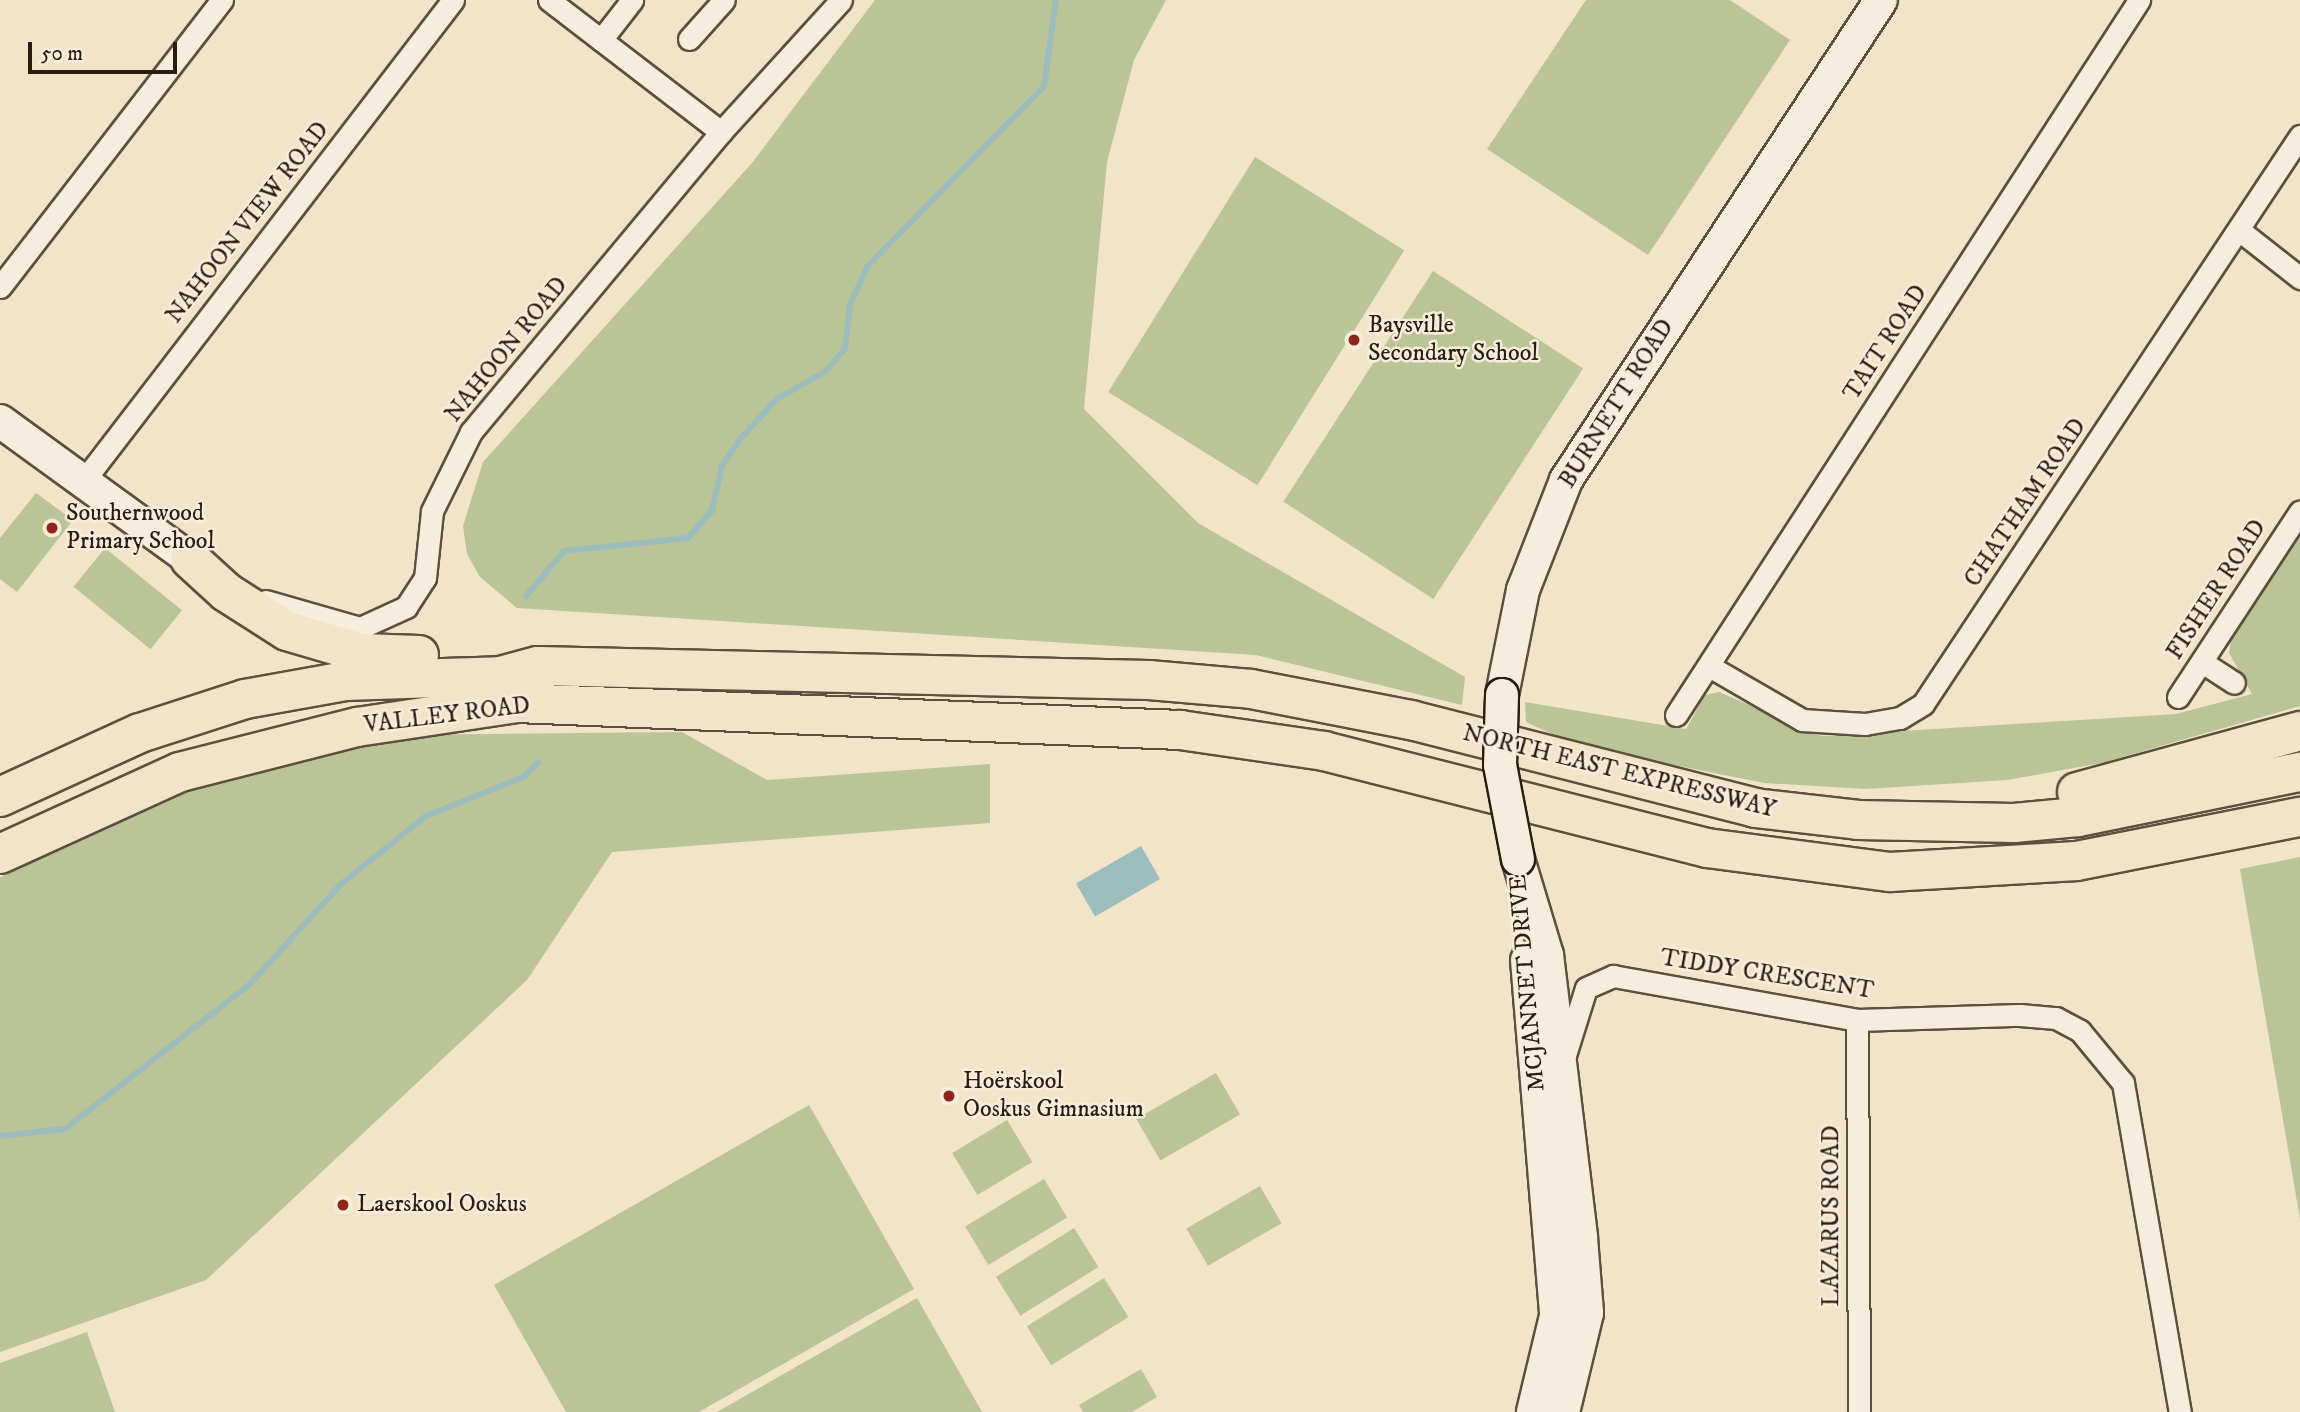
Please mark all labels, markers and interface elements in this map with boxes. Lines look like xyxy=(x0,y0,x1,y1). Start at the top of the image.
scale bar xyxy=(32,28,180,72)
text: 50 m xyxy=(41,41,83,67)
street label: NAHOON VIEW ROAD xyxy=(160,116,336,330)
street label: NAHOON ROAD xyxy=(440,272,574,428)
street label: TAIT ROAD xyxy=(1838,280,1934,406)
place label: Baysville Secondary School xyxy=(1368,312,1539,368)
street label: BURNETT ROAD xyxy=(1553,314,1681,494)
marker: Baysville Secondary School xyxy=(1346,332,1362,348)
street label: CHATHAM ROAD xyxy=(1959,413,2093,593)
place label: Southernwood Primary School xyxy=(66,500,215,556)
street label: FISHER ROAD xyxy=(2161,515,2273,665)
marker: Southernwood Primary School xyxy=(44,520,60,536)
street label: VALLEY ROAD xyxy=(362,692,532,740)
street label: NORTH EAST EXPRESSWAY xyxy=(1460,719,1778,825)
street label: MCJANNET DRIVE xyxy=(1504,873,1552,1093)
street label: TIDDY CRESCENT xyxy=(1658,944,1876,1006)
place label: Hoërskool Ooskus Gimnasium xyxy=(963,1068,1144,1124)
marker: Hoërskool Ooskus Gimnasium xyxy=(941,1088,957,1104)
street label: LAZARUS ROAD xyxy=(1818,1125,1846,1307)
place label: Laerskool Ooskus xyxy=(357,1191,527,1219)
marker: Laerskool Ooskus xyxy=(335,1197,351,1213)

